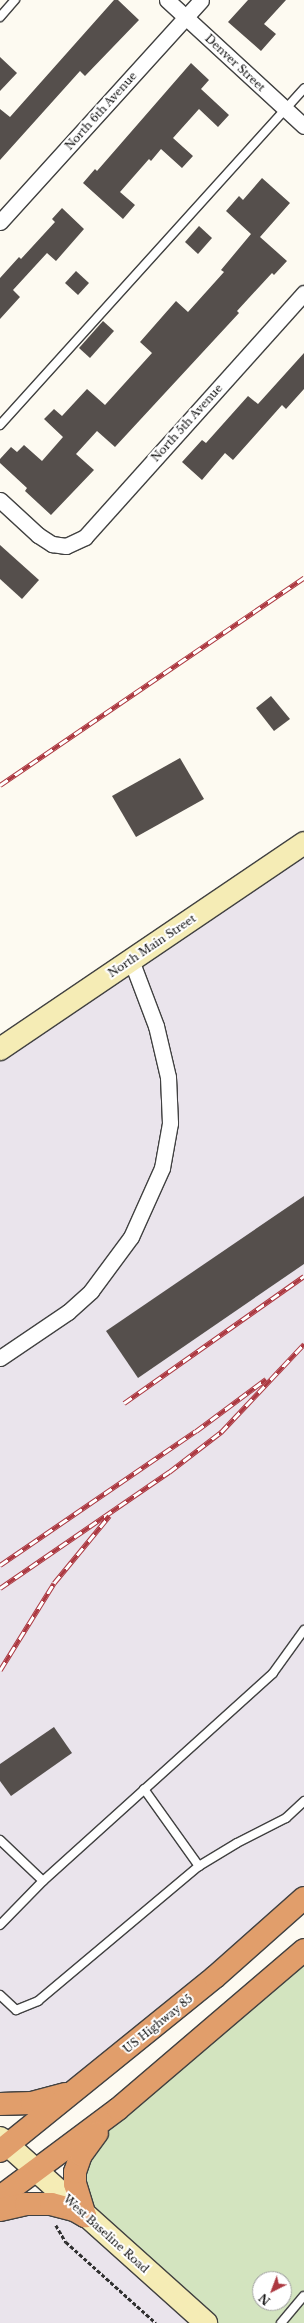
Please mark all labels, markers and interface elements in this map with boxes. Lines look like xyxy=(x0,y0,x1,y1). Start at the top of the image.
street label: Denver Street xyxy=(202,32,268,94)
street label: North 6th Avenue xyxy=(62,69,140,153)
street label: North 5th Avenue xyxy=(149,381,225,465)
street label: North Main Street xyxy=(106,912,198,980)
street label: US Highway 85 xyxy=(121,1992,195,2056)
street label: West Baseline Road xyxy=(61,2192,151,2276)
north arrow xyxy=(252,2271,292,2311)
text: N xyxy=(256,2291,273,2308)

